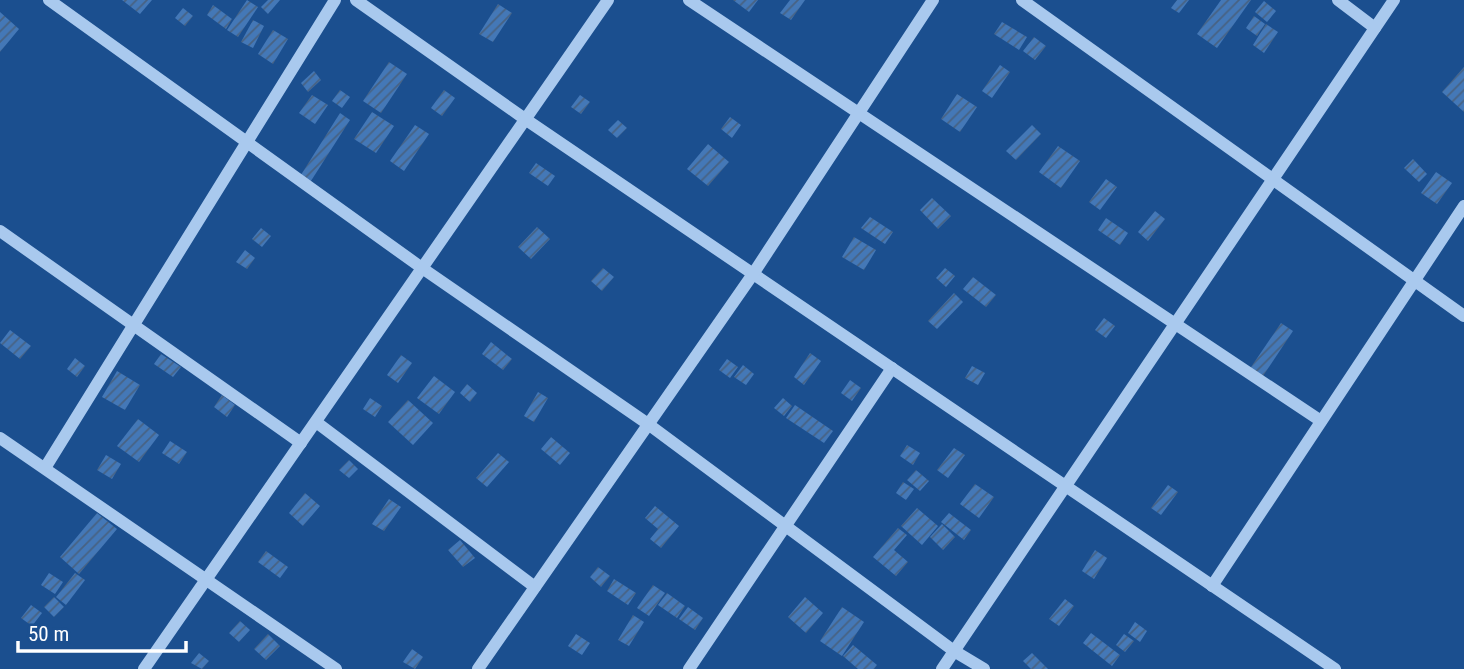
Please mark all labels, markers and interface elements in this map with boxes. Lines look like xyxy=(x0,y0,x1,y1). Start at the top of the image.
scale bar xyxy=(18,610,186,654)
text: 50 m xyxy=(28,622,69,646)

